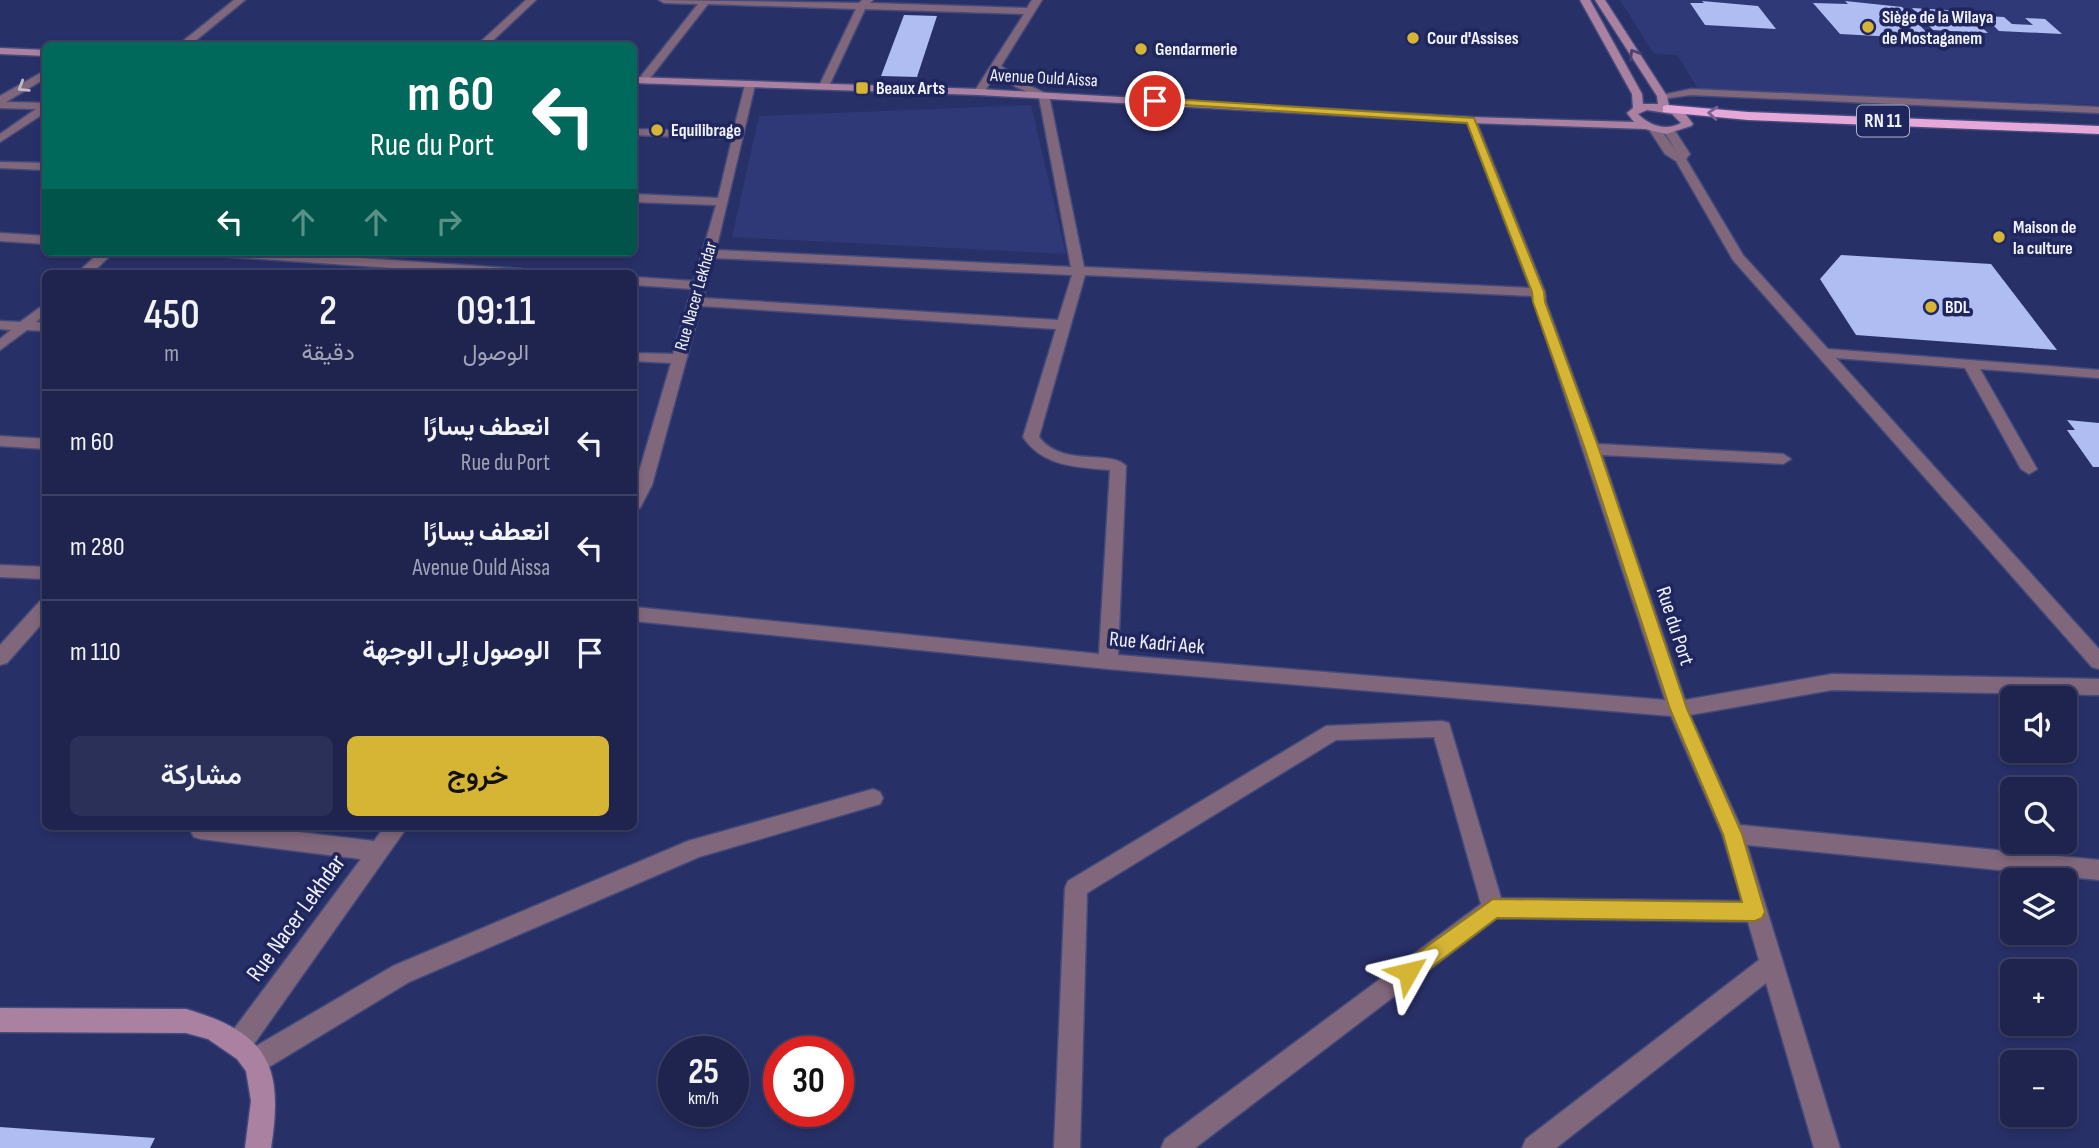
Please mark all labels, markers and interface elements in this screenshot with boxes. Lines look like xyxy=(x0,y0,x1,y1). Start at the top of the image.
place label: Siège de la Wilaya de Mostaganem xyxy=(1882,7,1993,49)
marker: Siège de la Wilaya de Mostaganem xyxy=(1860,19,1876,35)
place label: Cour d'Assises xyxy=(1427,28,1519,49)
marker: Cour d'Assises xyxy=(1405,30,1421,46)
place label: Gendarmerie xyxy=(1155,39,1237,60)
marker: Gendarmerie xyxy=(1133,41,1149,57)
one-way arrow xyxy=(1629,48,1642,61)
street label: Avenue Ould Aissa xyxy=(989,65,1098,91)
text: 60 m xyxy=(407,66,494,125)
icon: left xyxy=(518,70,609,161)
pin xyxy=(1125,71,1185,131)
one-way arrow xyxy=(17,78,30,91)
place label: Beaux Arts xyxy=(876,78,945,99)
marker: Beaux Arts xyxy=(854,80,870,96)
icon: arrive xyxy=(1136,82,1174,120)
road number: RN 11 xyxy=(1857,105,1909,136)
one-way arrow xyxy=(1707,106,1718,121)
place label: Equilibrage xyxy=(671,120,741,141)
marker: Equilibrage xyxy=(649,122,665,138)
text: Rue du Port xyxy=(370,126,494,165)
icon: left xyxy=(211,203,249,241)
icon: ahead xyxy=(284,203,322,241)
icon: ahead xyxy=(357,203,395,241)
icon: right xyxy=(430,203,468,241)
place label: Maison de la culture xyxy=(2013,217,2077,259)
marker: Maison de la culture xyxy=(1991,229,2007,245)
street label: Rue Nacer Lekhdar xyxy=(670,239,722,353)
text: 2 xyxy=(319,286,337,337)
text: 09:11 xyxy=(456,286,535,337)
text: 450 xyxy=(144,290,200,341)
place label: BDL xyxy=(1945,297,1970,318)
marker: BDL xyxy=(1923,299,1939,315)
text: دقيقة xyxy=(301,339,355,367)
text: الوصول xyxy=(463,339,529,367)
text: m xyxy=(164,340,179,368)
text: انعطف يسارًا xyxy=(423,412,550,443)
icon: left xyxy=(571,424,609,462)
text: 60 m xyxy=(70,427,114,458)
text: Rue du Port xyxy=(461,449,550,477)
text: انعطف يسارًا xyxy=(423,517,550,548)
icon: left xyxy=(571,529,609,567)
text: 280 m xyxy=(70,532,125,563)
text: Avenue Ould Aissa xyxy=(412,554,550,582)
street label: Rue du Port xyxy=(1651,583,1699,669)
street label: Rue Kadri Aek xyxy=(1108,626,1206,660)
icon: arrive xyxy=(571,634,609,672)
text: الوصول إلى الوجهة xyxy=(362,636,550,667)
text: 110 m xyxy=(70,637,121,668)
map controls xyxy=(2000,686,2077,1127)
button: sound xyxy=(2000,686,2077,763)
button: مشاركة xyxy=(70,736,333,816)
button: خروج xyxy=(347,736,609,816)
button: search xyxy=(2000,777,2077,854)
street label: Rue Nacer Lekhdar xyxy=(240,849,352,987)
button: layers xyxy=(2000,868,2077,945)
position arrow xyxy=(1371,935,1445,1009)
button: + xyxy=(2000,959,2077,1036)
speed limit sign: 30 xyxy=(763,1036,854,1127)
button: − xyxy=(2000,1050,2077,1127)
text: 25 xyxy=(688,1051,719,1094)
text: km/h xyxy=(688,1088,719,1109)

